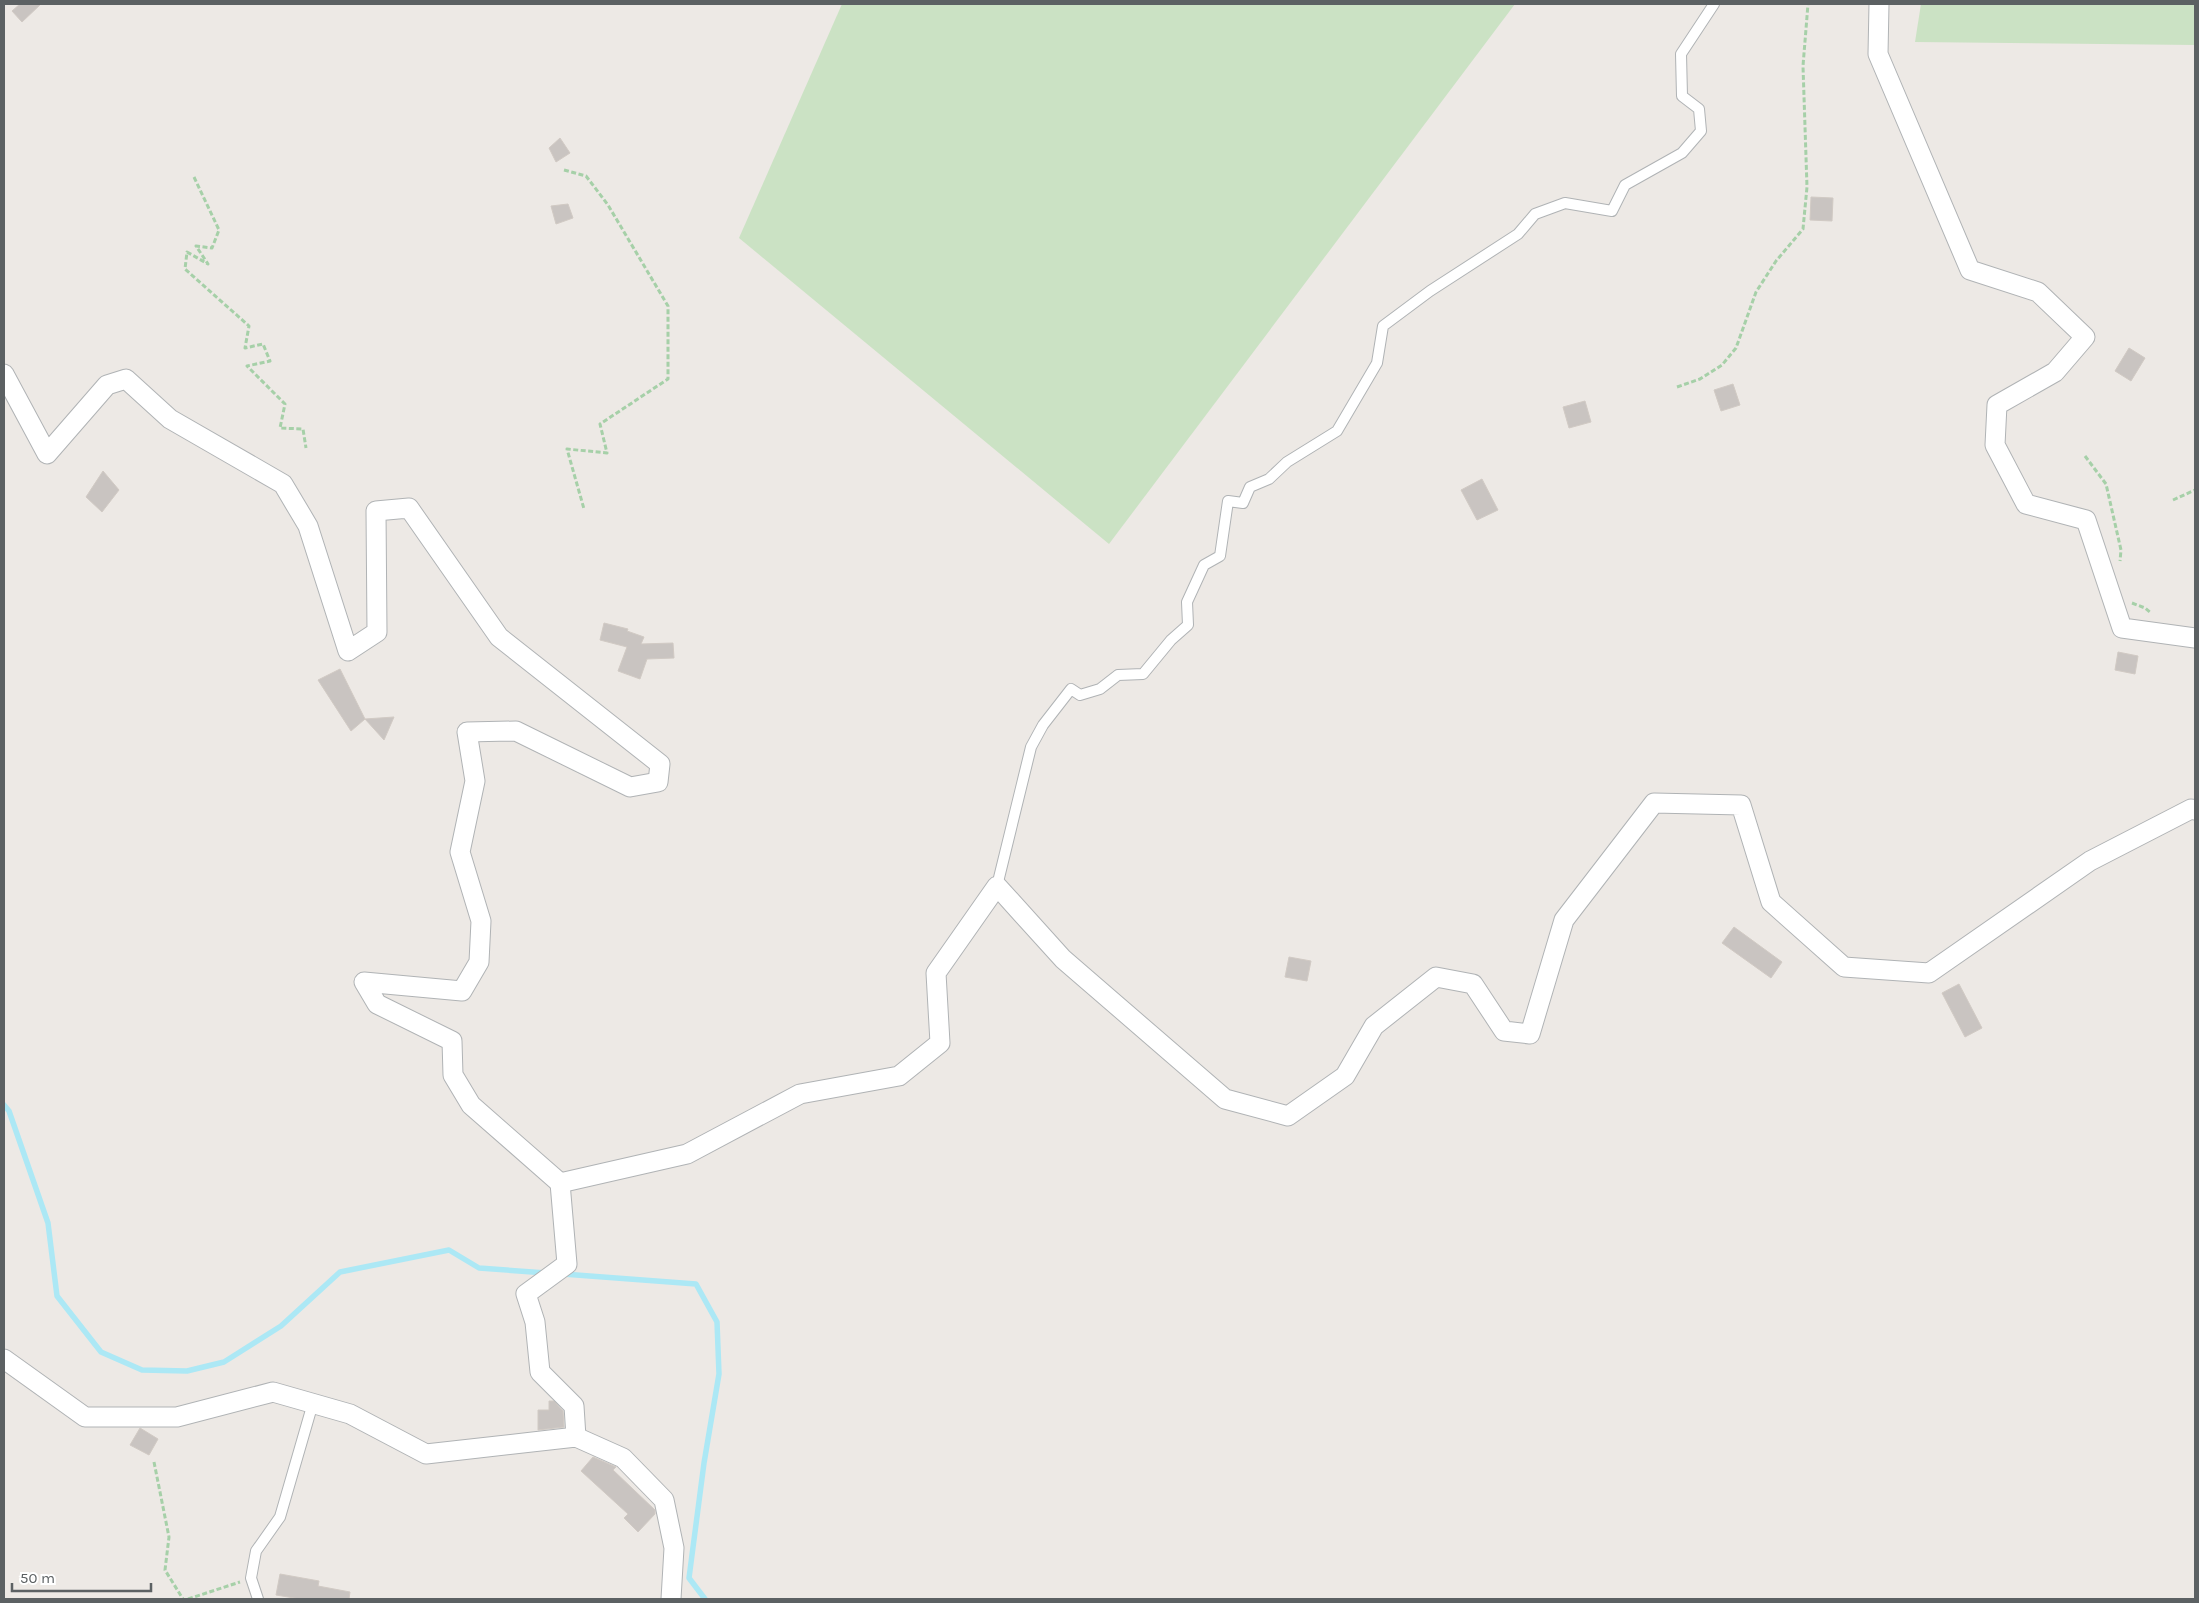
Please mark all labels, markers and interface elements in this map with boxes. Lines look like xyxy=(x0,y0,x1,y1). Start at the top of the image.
scale bar xyxy=(12,1560,151,1592)
text: 50 m xyxy=(20,1569,55,1587)

